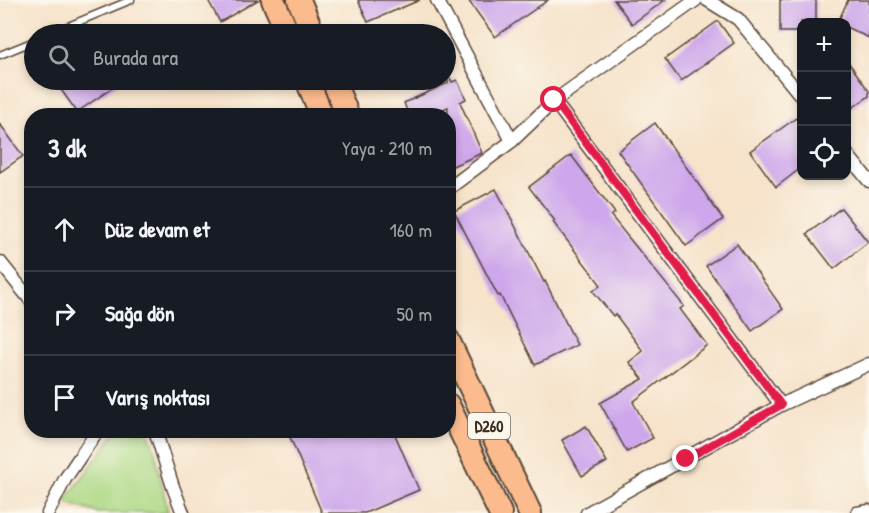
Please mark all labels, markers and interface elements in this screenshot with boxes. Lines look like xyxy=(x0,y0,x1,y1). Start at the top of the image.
map controls xyxy=(797,18,851,180)
button: + xyxy=(797,18,851,72)
search box xyxy=(24,24,456,90)
icon: search xyxy=(45,41,78,74)
text: Burada ara xyxy=(93,42,178,72)
button: − xyxy=(797,72,851,126)
route start xyxy=(540,86,566,112)
button: locate xyxy=(797,126,851,180)
text: 3 dk xyxy=(48,130,87,165)
text: Yaya · 210 m xyxy=(342,134,432,161)
icon: ahead xyxy=(48,213,81,246)
text: Düz devam et xyxy=(105,214,210,244)
text: 160 m xyxy=(390,216,432,243)
icon: right xyxy=(48,297,81,330)
text: Sağa dön xyxy=(105,298,175,328)
text: 50 m xyxy=(396,300,432,327)
icon: arrive xyxy=(48,381,81,414)
text: Varış noktası xyxy=(105,382,210,412)
road number: D260 xyxy=(468,413,510,439)
route end xyxy=(672,445,698,471)

